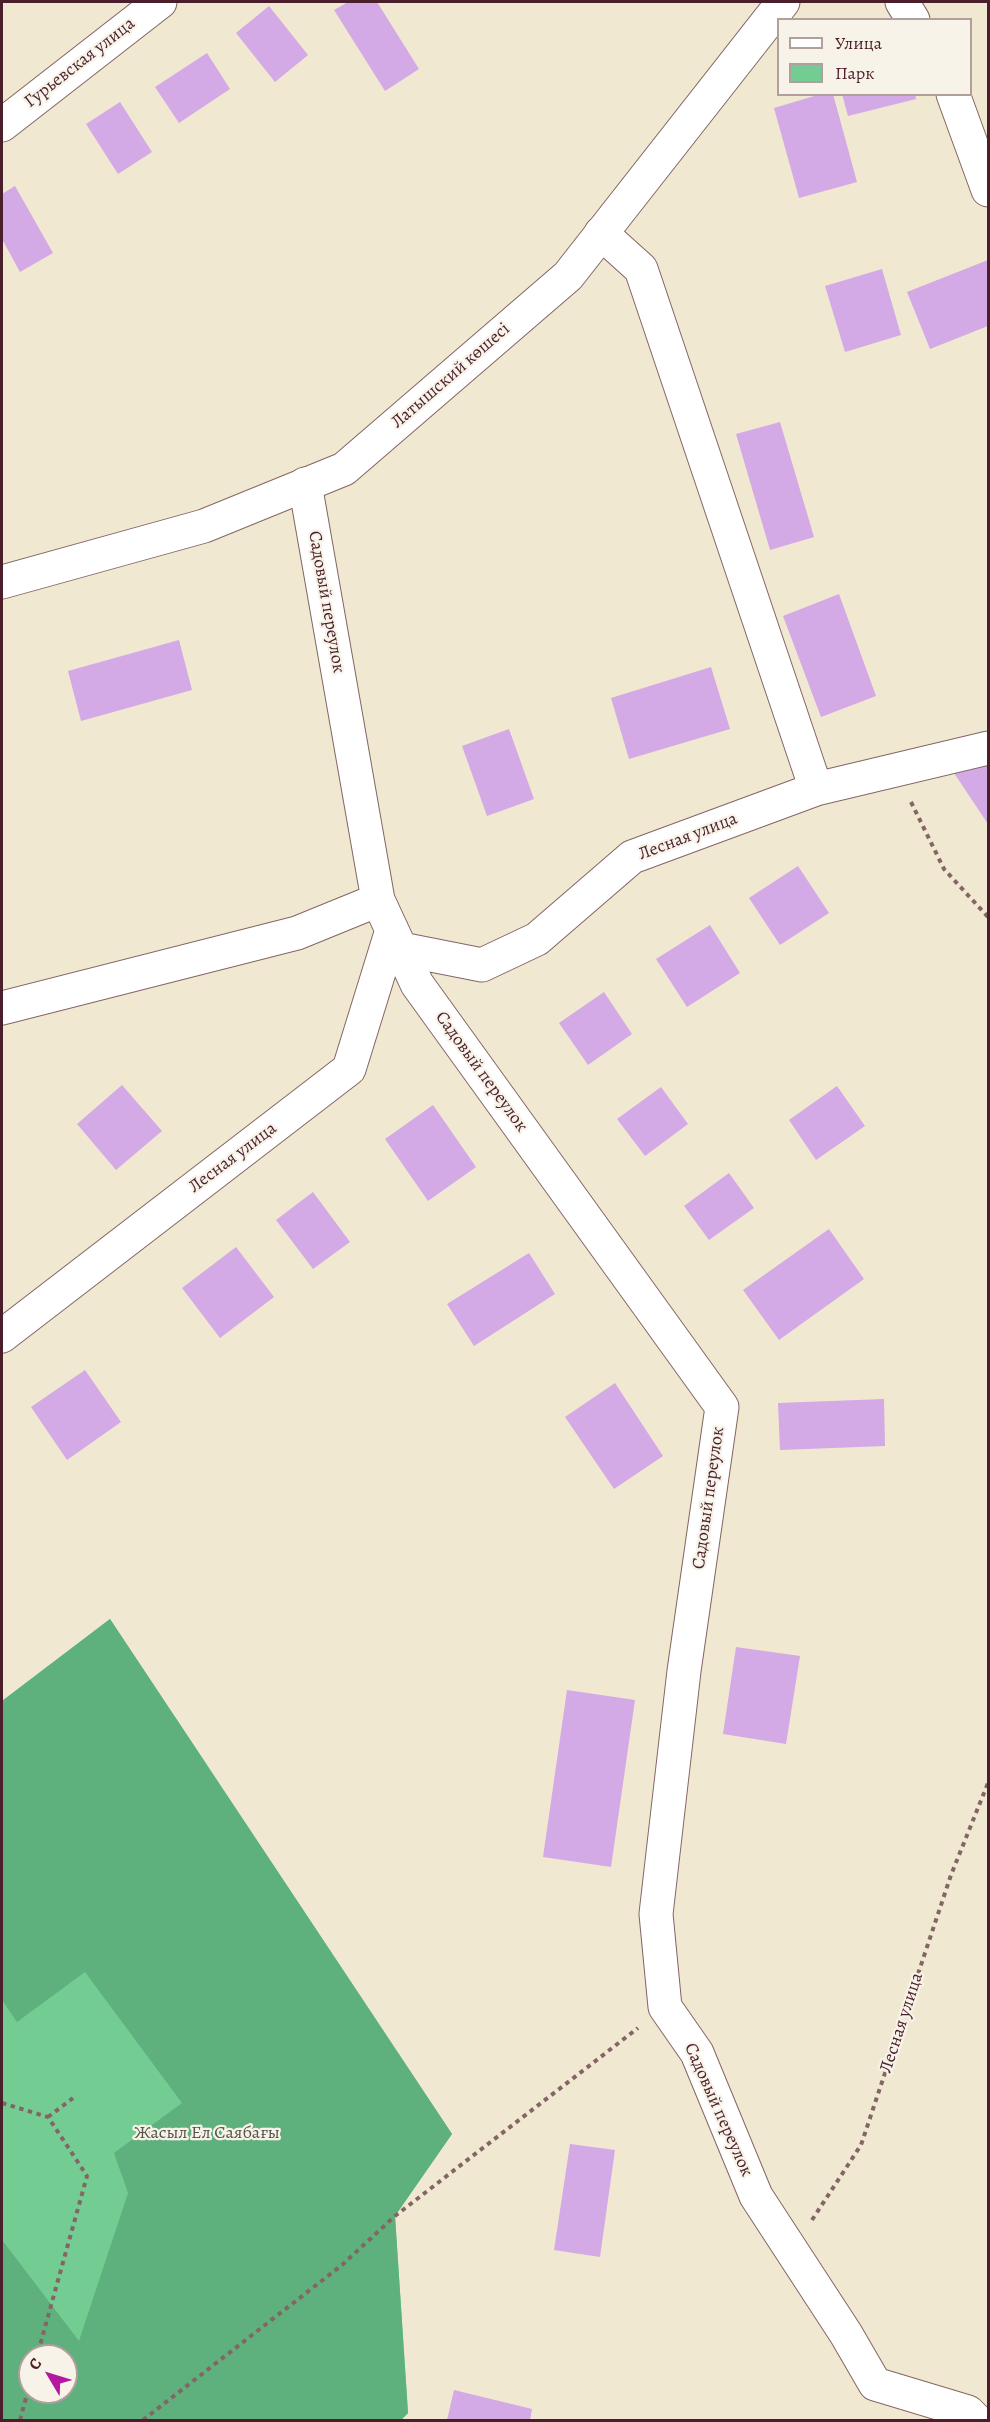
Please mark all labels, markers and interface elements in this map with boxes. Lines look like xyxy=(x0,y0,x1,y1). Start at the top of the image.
street label: Гурьевская улица xyxy=(20,13,140,113)
legend xyxy=(777,18,972,96)
text: Улица xyxy=(835,31,882,55)
text: Парк xyxy=(835,61,875,85)
street label: Латышский көшесі xyxy=(387,319,515,433)
street label: Садовый переулок xyxy=(303,529,349,675)
street label: Лесная улица xyxy=(635,808,741,866)
street label: Садовый переулок xyxy=(430,1007,532,1137)
street label: Лесная улица xyxy=(185,1118,281,1198)
street label: Садовый переулок xyxy=(688,1425,730,1571)
street label: Лесная улица xyxy=(876,1970,928,2076)
street label: Садовый переулок xyxy=(679,2040,757,2180)
park label: Жасыл Ел Саябағы xyxy=(134,2123,280,2145)
north arrow xyxy=(18,2344,78,2404)
text: С xyxy=(24,2353,47,2375)

